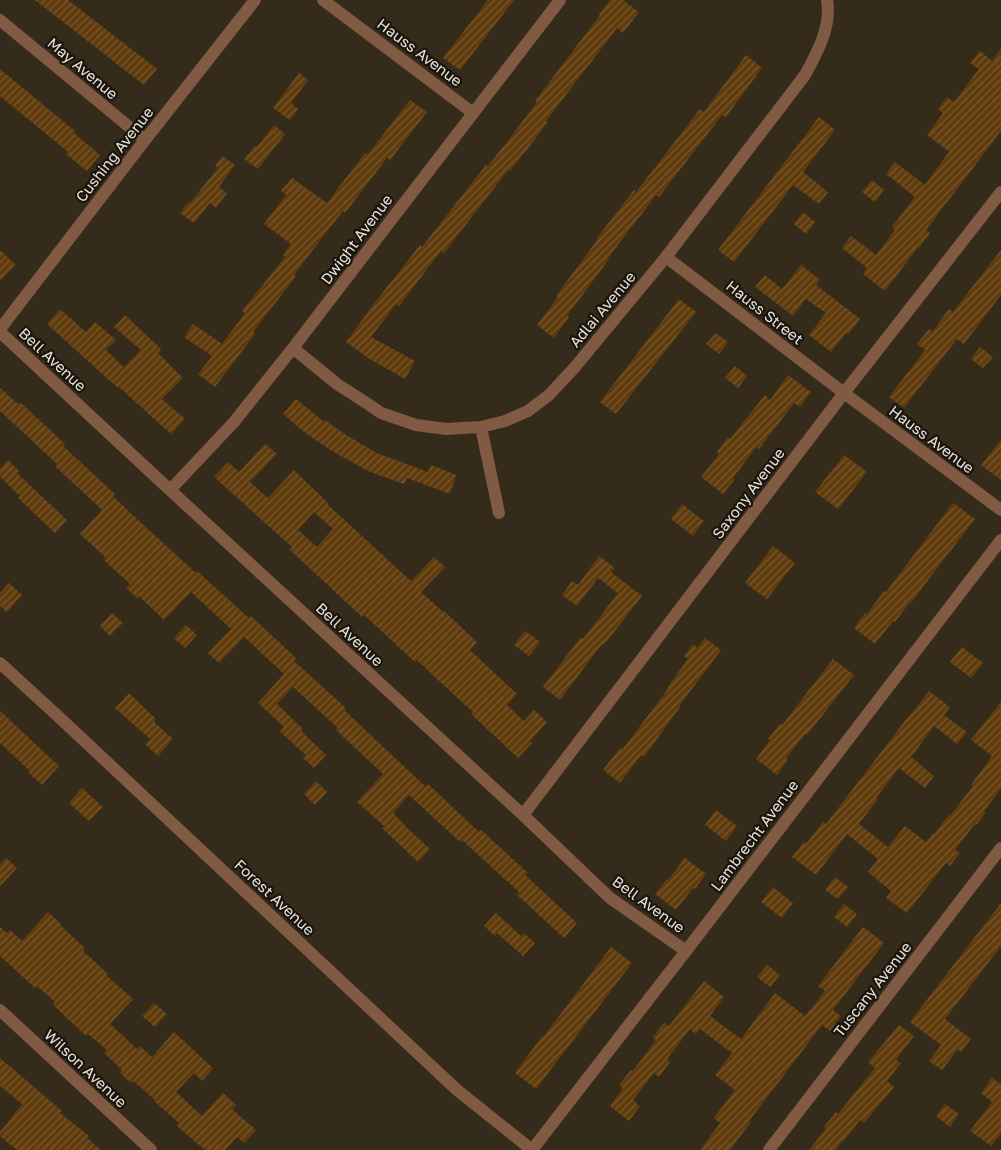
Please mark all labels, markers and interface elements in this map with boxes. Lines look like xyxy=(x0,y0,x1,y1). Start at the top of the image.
street label: Hauss Avenue xyxy=(374,14,466,90)
street label: May Avenue xyxy=(44,33,122,103)
street label: Cushing Avenue xyxy=(71,103,157,205)
street label: Dwight Avenue xyxy=(316,190,396,287)
street label: Adlai Avenue xyxy=(565,267,639,350)
street label: Hauss Street xyxy=(723,276,807,348)
street label: Bell Avenue xyxy=(16,323,90,395)
street label: Hauss Avenue xyxy=(886,401,978,477)
street label: Saxony Avenue xyxy=(708,444,788,542)
street label: Bell Avenue xyxy=(313,598,387,670)
street label: Lambrecht Avenue xyxy=(706,776,802,894)
street label: Forest Avenue xyxy=(231,855,319,939)
street label: Bell Avenue xyxy=(609,872,689,936)
street label: Tuscany Avenue xyxy=(829,938,915,1040)
street label: Wilson Avenue xyxy=(41,1025,131,1111)

